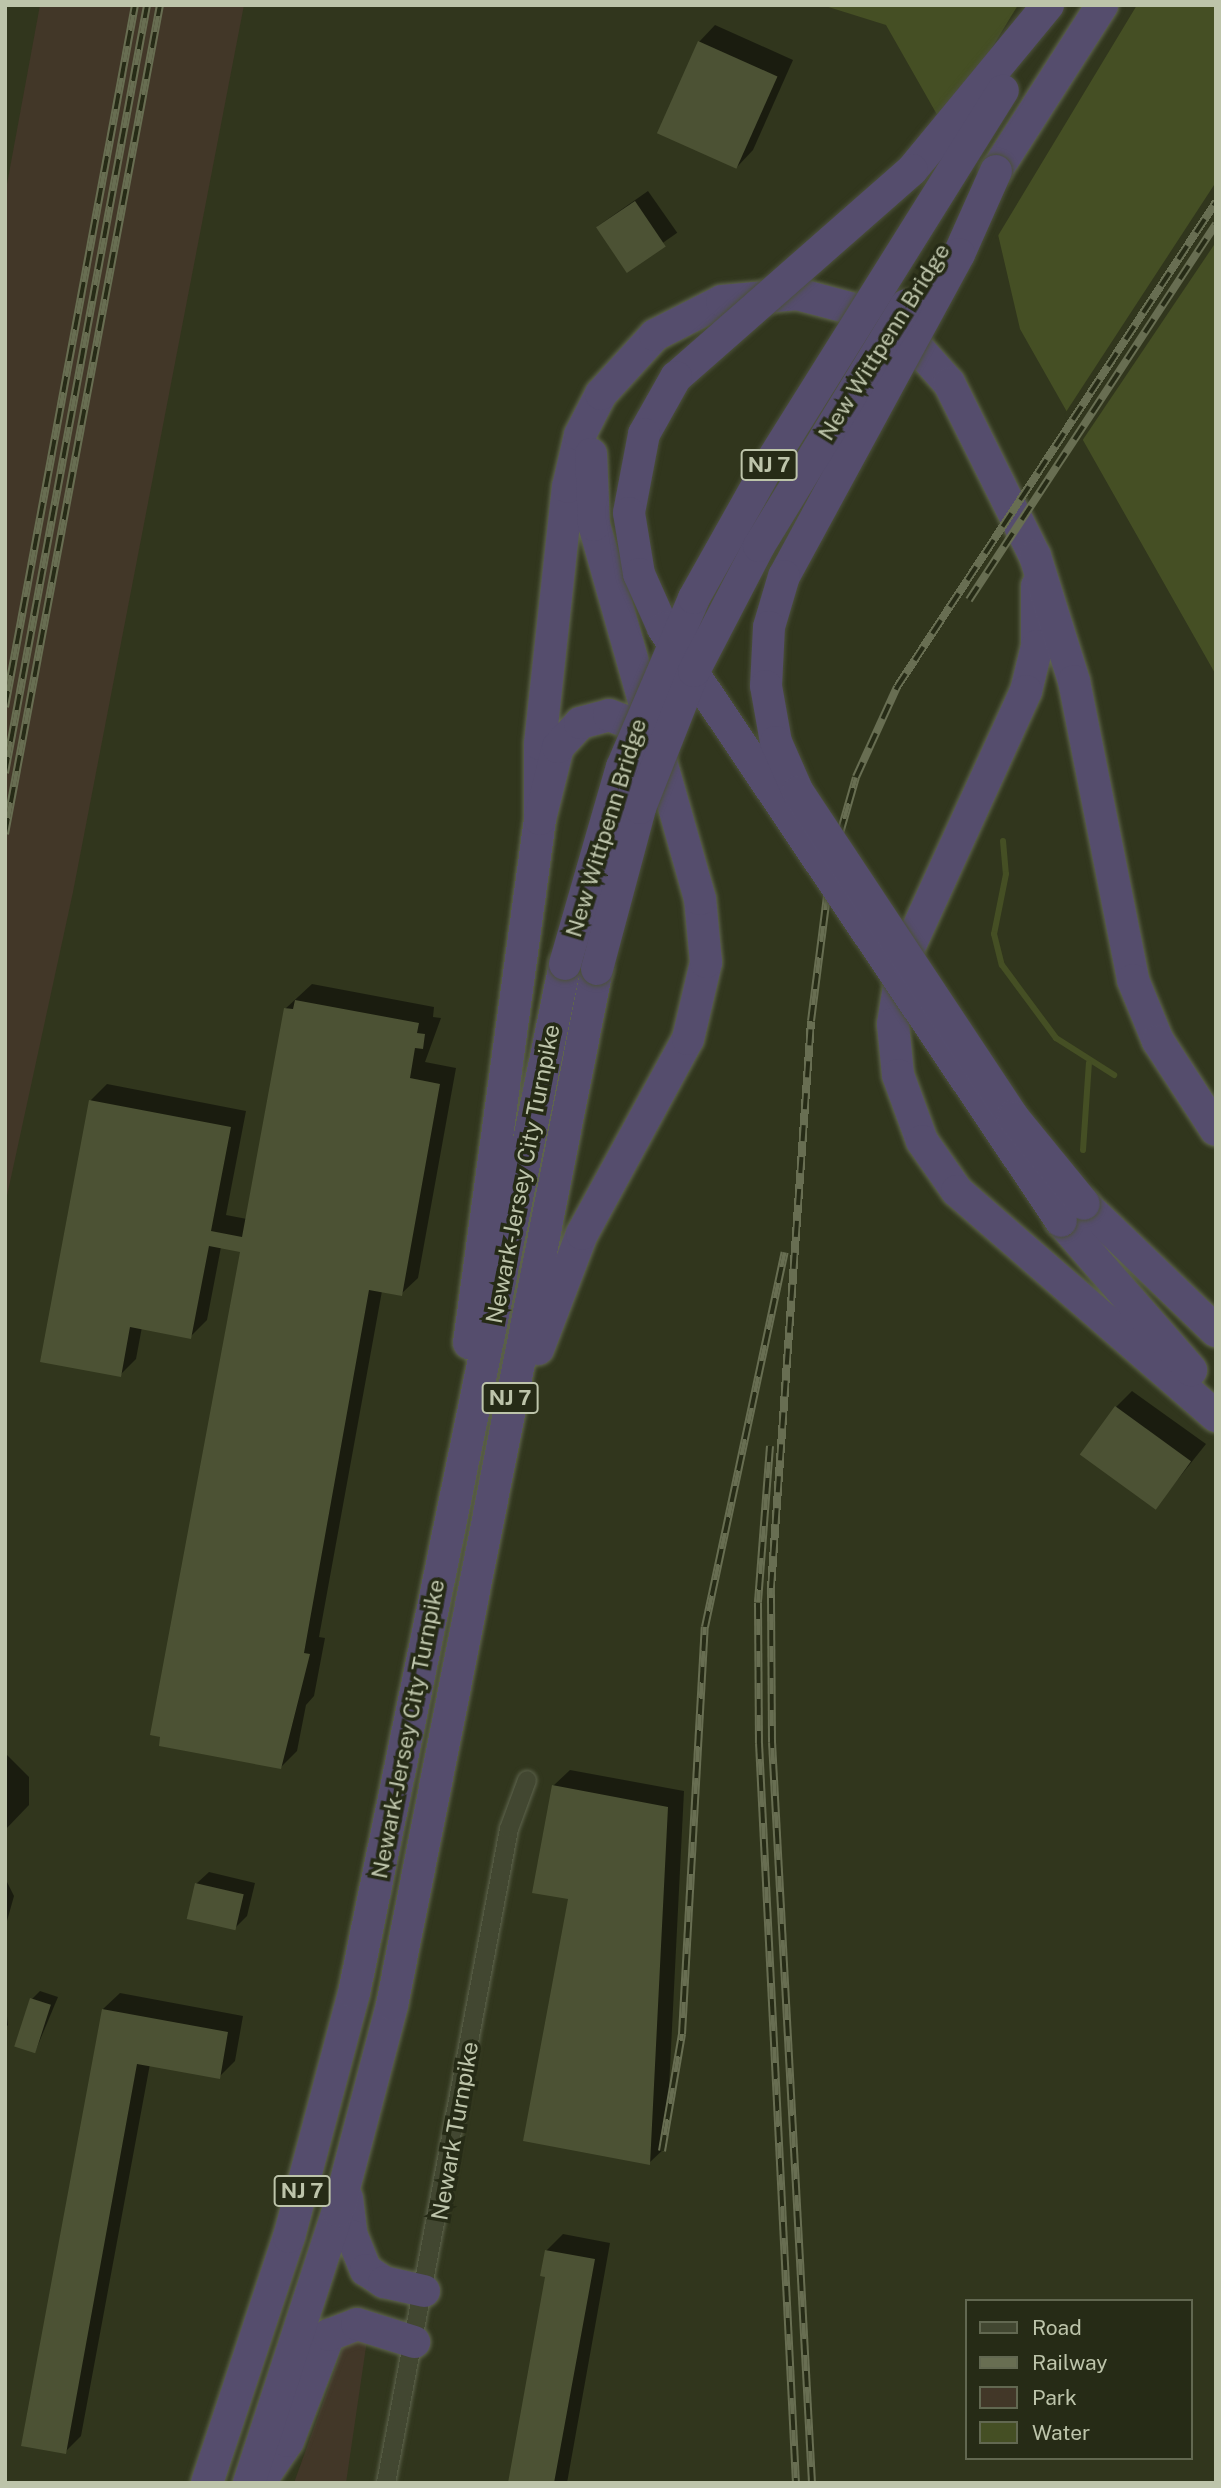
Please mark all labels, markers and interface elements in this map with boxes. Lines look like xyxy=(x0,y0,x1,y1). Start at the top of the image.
street label: New Wittpenn Bridge xyxy=(812,238,956,446)
road number: NJ 7 xyxy=(739,448,799,482)
street label: New Wittpenn Bridge xyxy=(560,715,652,941)
street label: Newark-Jersey City Turnpike xyxy=(480,1022,566,1326)
road number: NJ 7 xyxy=(480,1380,540,1416)
street label: Newark-Jersey City Turnpike xyxy=(365,1577,451,1881)
street label: Newark Turnpike xyxy=(426,2039,484,2223)
road number: NJ 7 xyxy=(272,2174,332,2208)
legend xyxy=(965,2299,1193,2460)
text: Road xyxy=(1032,2315,1082,2340)
text: Railway xyxy=(1032,2350,1108,2375)
text: Park xyxy=(1032,2385,1077,2410)
text: Water xyxy=(1032,2420,1090,2445)

